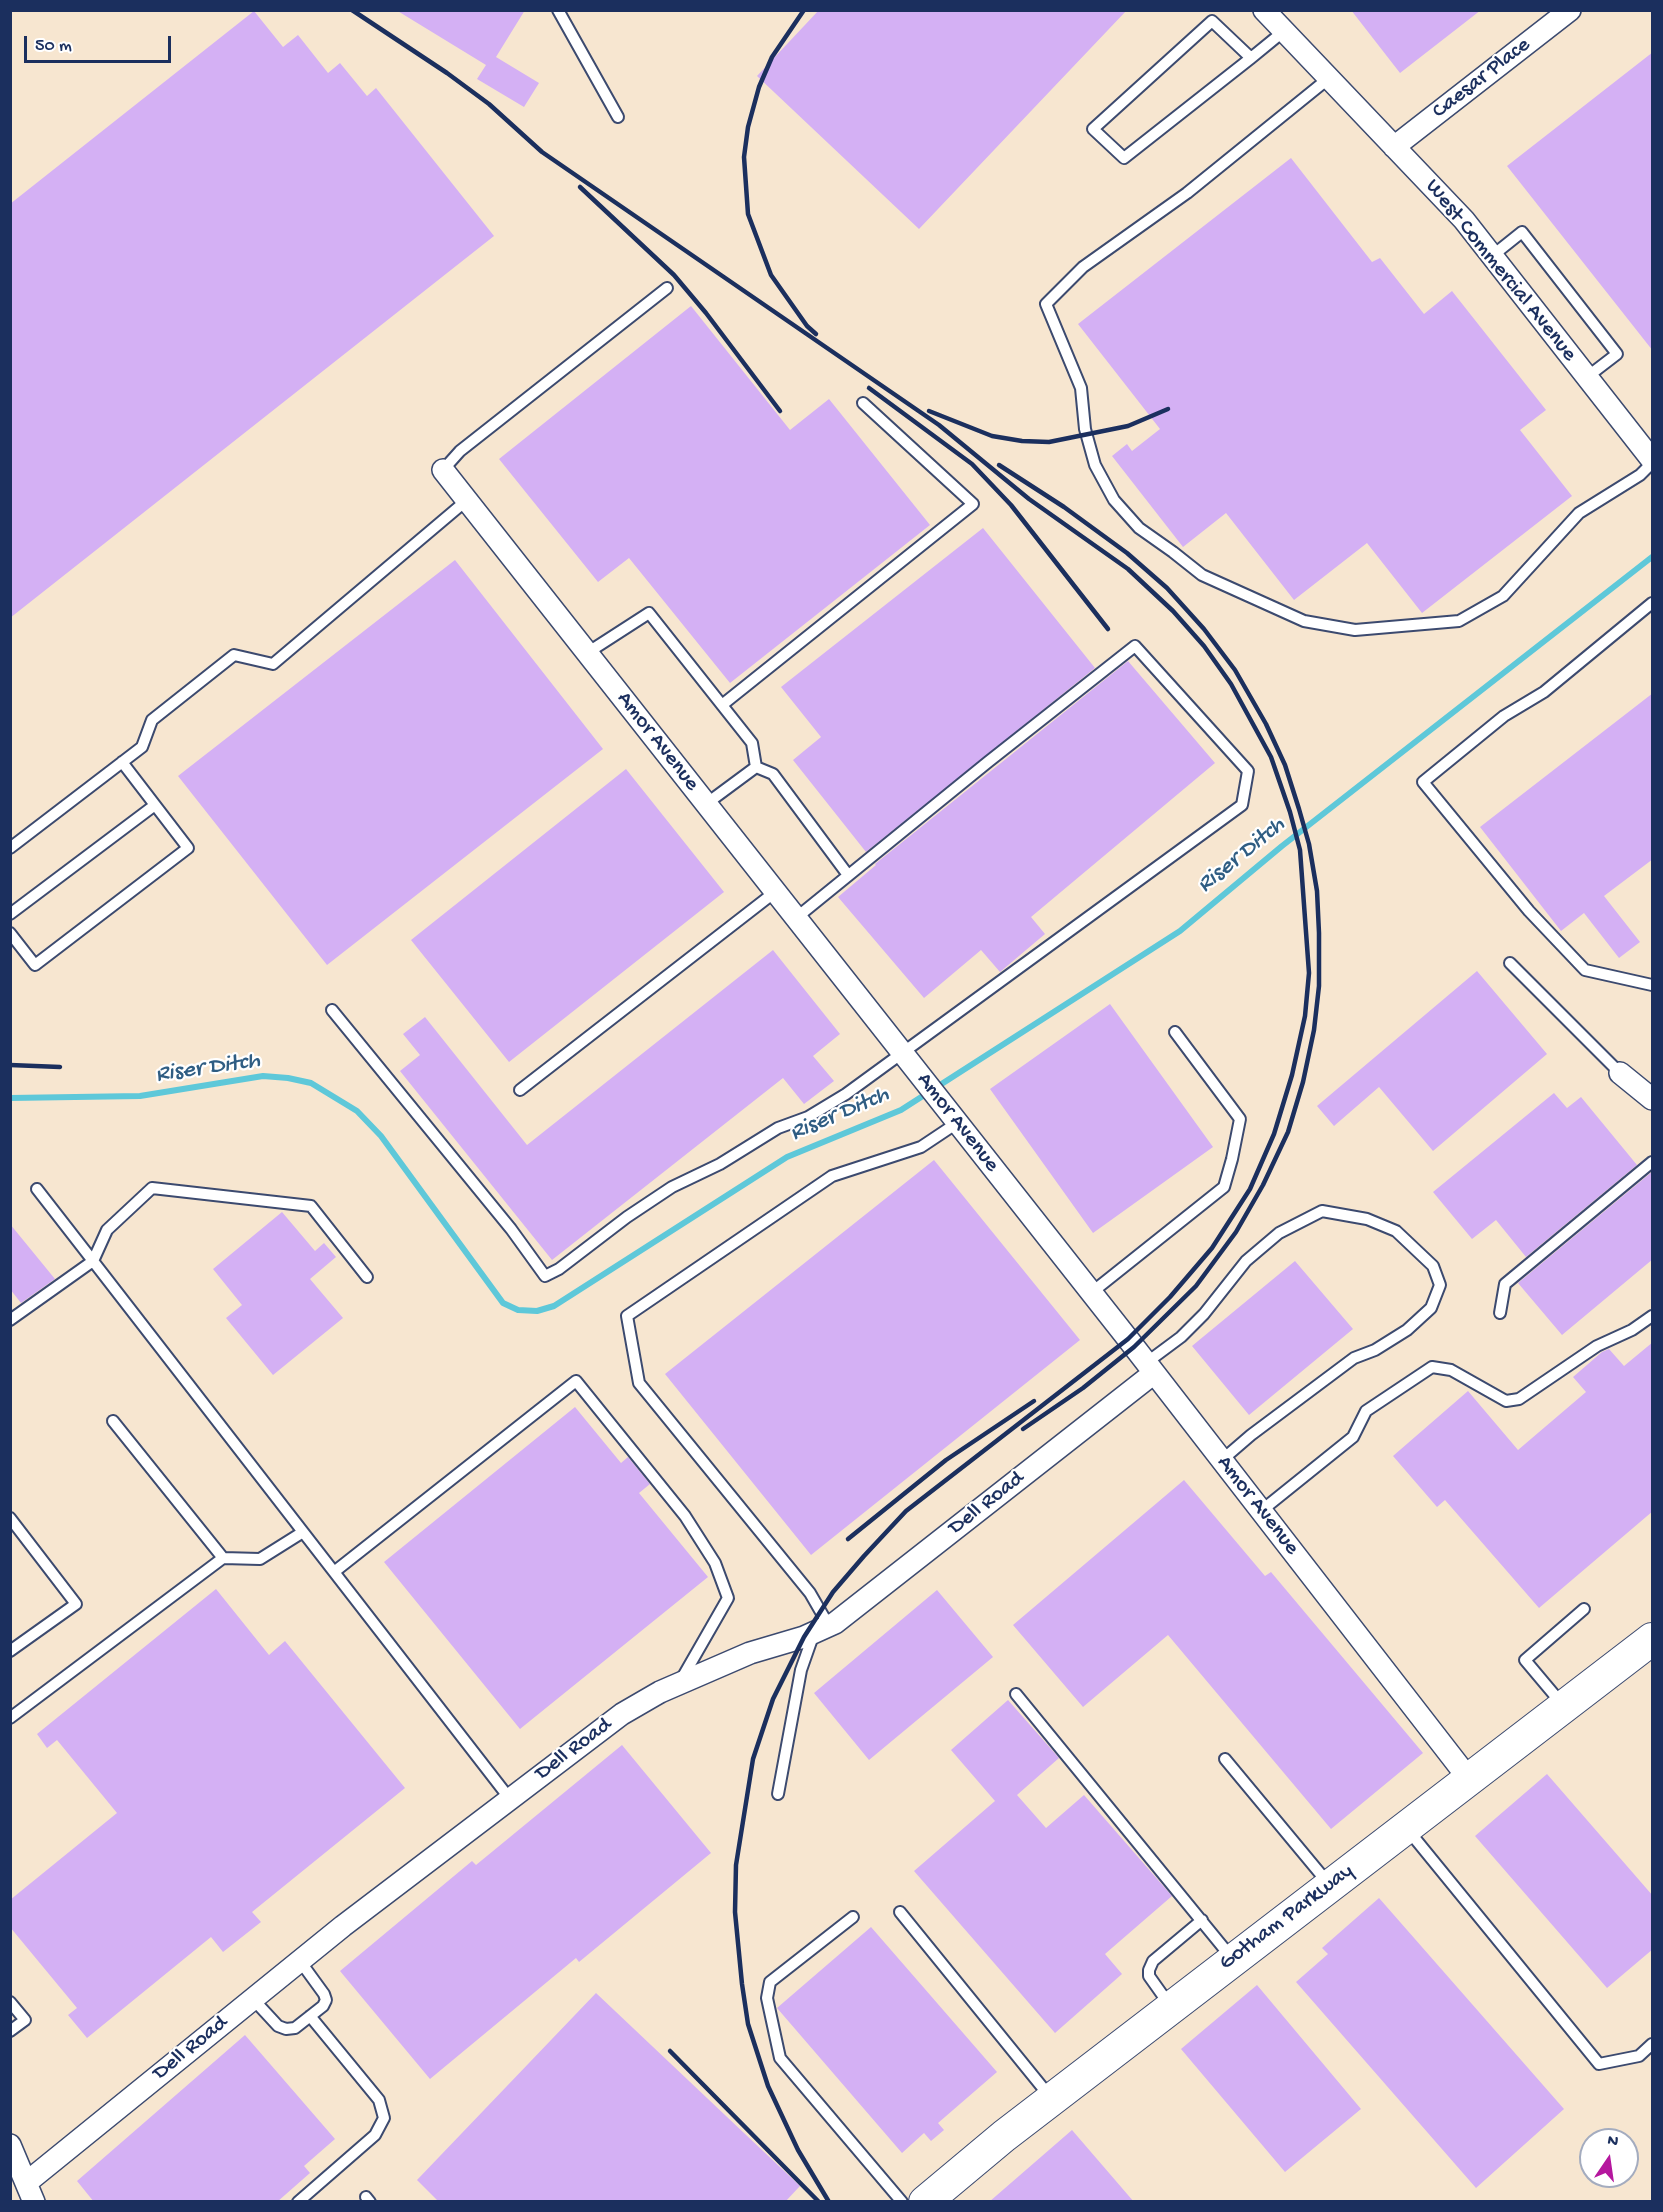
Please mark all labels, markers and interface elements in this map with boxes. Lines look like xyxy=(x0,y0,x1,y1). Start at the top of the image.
scale bar xyxy=(27,24,174,62)
street label: Caesar Place xyxy=(1428,33,1536,125)
text: 50 m xyxy=(35,36,72,57)
street label: West Commercial Avenue xyxy=(1418,175,1582,367)
street label: Amor Avenue xyxy=(610,687,704,797)
water label: Riser Ditch xyxy=(1192,812,1292,900)
water label: Riser Ditch xyxy=(154,1047,262,1091)
street label: Amor Avenue xyxy=(910,1068,1004,1178)
water label: Riser Ditch xyxy=(786,1081,894,1149)
street label: Amor Avenue xyxy=(1210,1451,1304,1561)
street label: Dell Road xyxy=(944,1466,1030,1542)
street label: Dell Road xyxy=(531,1713,617,1787)
street label: Gotham Parkway xyxy=(1215,1859,1359,1977)
street label: Dell Road xyxy=(148,2011,234,2087)
north arrow xyxy=(1579,2128,1639,2188)
text: N xyxy=(1605,2131,1620,2152)

